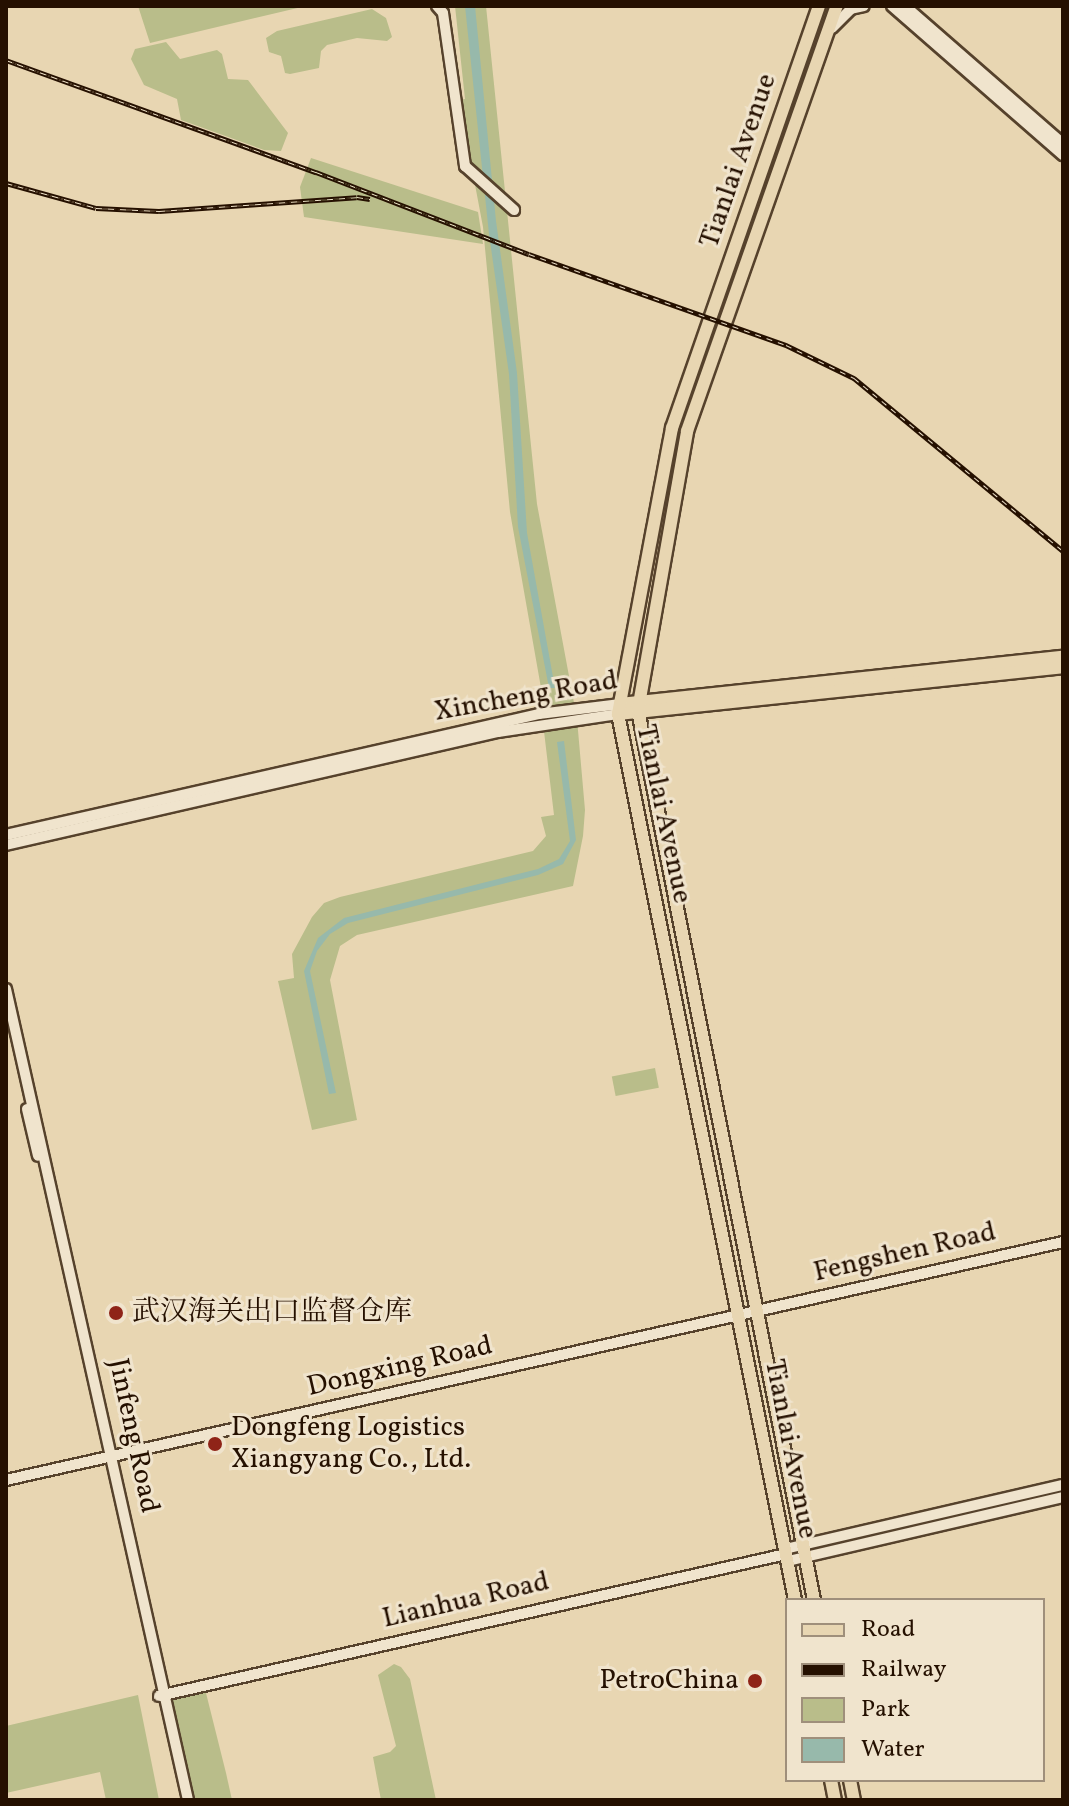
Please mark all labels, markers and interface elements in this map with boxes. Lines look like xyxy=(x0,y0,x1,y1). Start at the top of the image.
street label: Tianlai Avenue xyxy=(693,69,785,253)
street label: Xincheng Road xyxy=(432,664,620,730)
street label: Tianlai Avenue xyxy=(628,721,698,907)
street label: Fengshen Road xyxy=(811,1216,999,1290)
place label: 武汉海关出口监督仓库 xyxy=(132,1296,412,1330)
marker: 武汉海关出口监督仓库 xyxy=(107,1304,125,1322)
street label: Dongxing Road xyxy=(304,1329,496,1405)
street label: Jinfeng Road xyxy=(100,1356,166,1516)
street label: Tianlai Avenue xyxy=(756,1356,824,1542)
place label: Dongfeng Logistics Xiangyang Co., Ltd. xyxy=(231,1411,471,1477)
marker: Dongfeng Logistics Xiangyang Co., Ltd. xyxy=(206,1435,224,1453)
street label: Lianhua Road xyxy=(379,1566,553,1636)
legend xyxy=(785,1598,1045,1782)
text: Road xyxy=(861,1613,915,1647)
text: Railway xyxy=(861,1653,947,1687)
place label: PetroChina xyxy=(600,1664,739,1698)
marker: PetroChina xyxy=(746,1672,764,1690)
text: Park xyxy=(861,1693,910,1727)
text: Water xyxy=(861,1733,925,1767)

